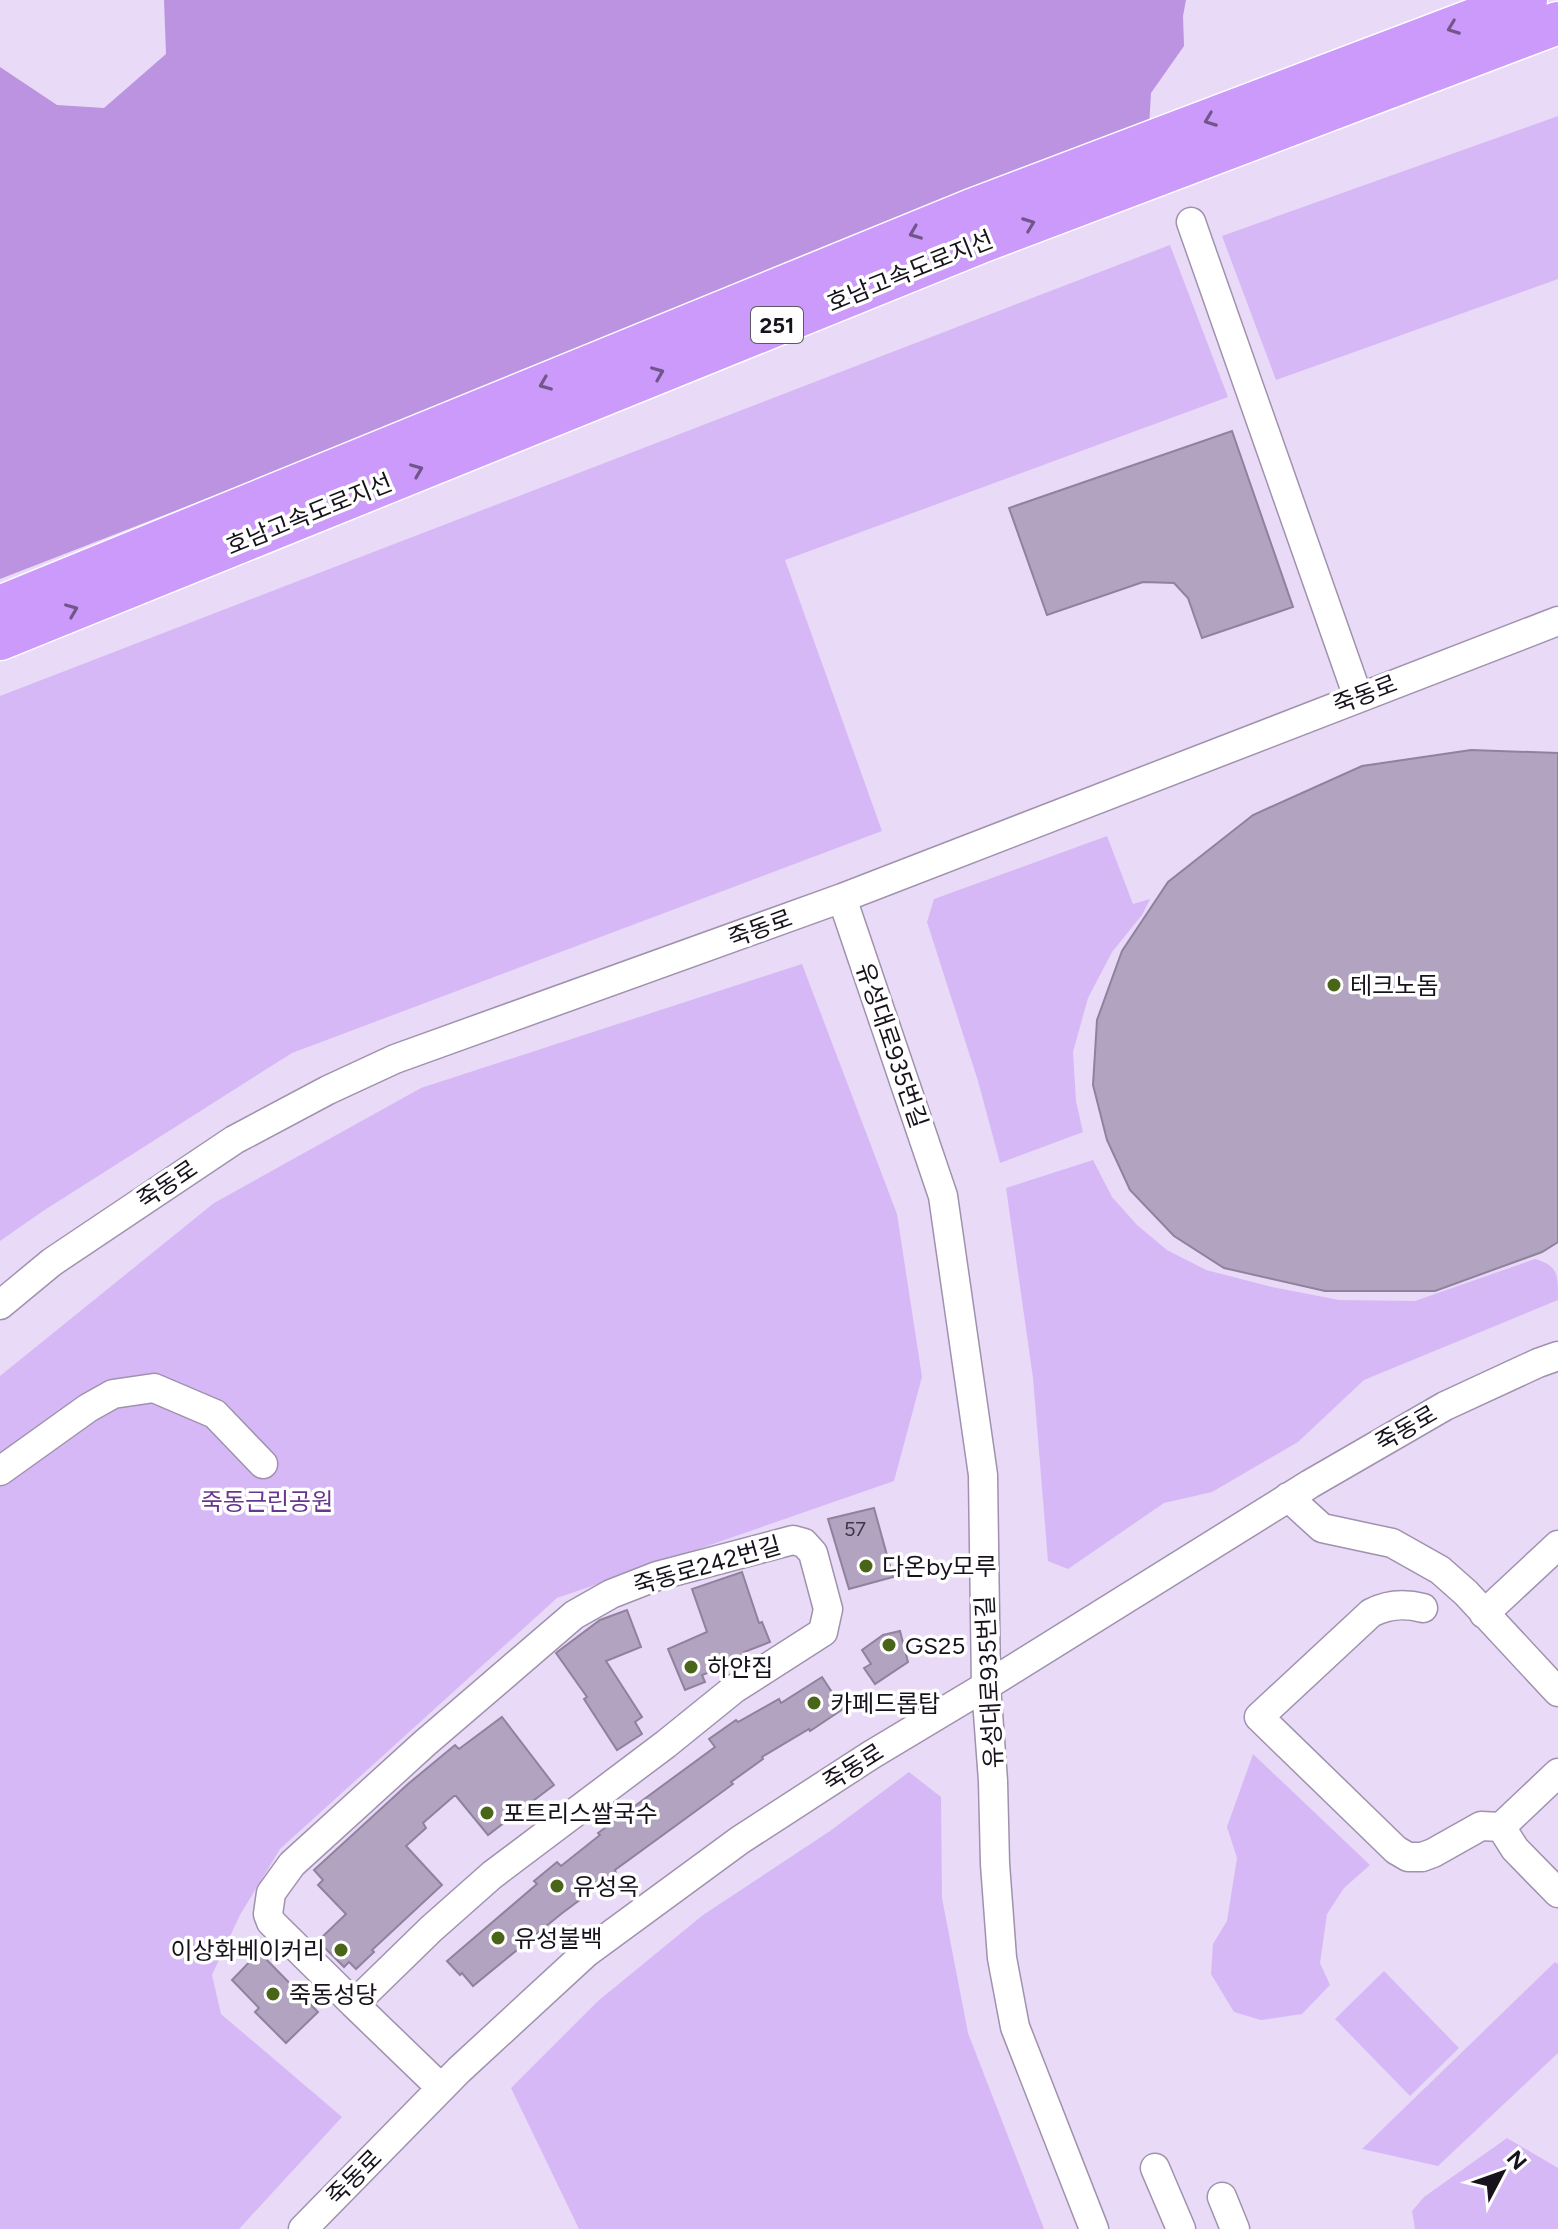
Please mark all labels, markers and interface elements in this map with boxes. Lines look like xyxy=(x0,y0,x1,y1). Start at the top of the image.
one-way arrow xyxy=(1447,18,1461,35)
one-way arrow xyxy=(1204,110,1218,127)
one-way arrow xyxy=(1022,217,1036,233)
one-way arrow xyxy=(909,223,923,240)
street label: 호남고속도로지선 xyxy=(823,224,997,318)
road number: 251 xyxy=(751,307,803,343)
one-way arrow xyxy=(650,366,664,382)
one-way arrow xyxy=(539,375,553,391)
one-way arrow xyxy=(409,463,423,480)
street label: 호남고속도로지선 xyxy=(222,467,396,561)
one-way arrow xyxy=(64,603,79,619)
street label: 죽동로 xyxy=(1329,669,1401,719)
street label: 죽동로 xyxy=(724,903,796,953)
street label: 유성대로935번길 xyxy=(850,959,934,1131)
place label: 테크노돔 xyxy=(1350,971,1438,1000)
marker: 테크노돔 xyxy=(1325,976,1343,994)
street label: 죽동로 xyxy=(131,1153,203,1215)
street label: 죽동로 xyxy=(1370,1399,1442,1457)
park label: 죽동근린공원 xyxy=(201,1487,333,1516)
house number: 57 xyxy=(844,1517,866,1541)
street label: 죽동로242번길 xyxy=(630,1530,784,1600)
place label: 다온by모루 xyxy=(882,1552,997,1581)
marker: 다온by모루 xyxy=(857,1557,875,1575)
street label: 유성대로935번길 xyxy=(970,1595,1008,1769)
place label: GS25 xyxy=(905,1631,965,1660)
marker: GS25 xyxy=(880,1636,898,1654)
place label: 하얀집 xyxy=(707,1653,773,1682)
marker: 하얀집 xyxy=(682,1658,700,1676)
place label: 카페드롭탑 xyxy=(830,1689,940,1718)
marker: 카페드롭탑 xyxy=(805,1694,823,1712)
street label: 죽동로 xyxy=(817,1737,889,1797)
place label: 포트리스쌀국수 xyxy=(503,1799,658,1828)
marker: 포트리스쌀국수 xyxy=(478,1804,496,1822)
place label: 유성옥 xyxy=(573,1872,639,1901)
marker: 유성옥 xyxy=(548,1877,566,1895)
place label: 유성불백 xyxy=(514,1924,602,1953)
marker: 유성불백 xyxy=(489,1929,507,1947)
place label: 이상화베이커리 xyxy=(170,1936,325,1965)
marker: 이상화베이커리 xyxy=(332,1941,350,1959)
place label: 죽동성당 xyxy=(289,1980,377,2009)
marker: 죽동성당 xyxy=(264,1985,282,2003)
north arrow xyxy=(1462,2133,1542,2213)
street label: 죽동로 xyxy=(320,2143,388,2211)
text: N xyxy=(1501,2145,1532,2175)

